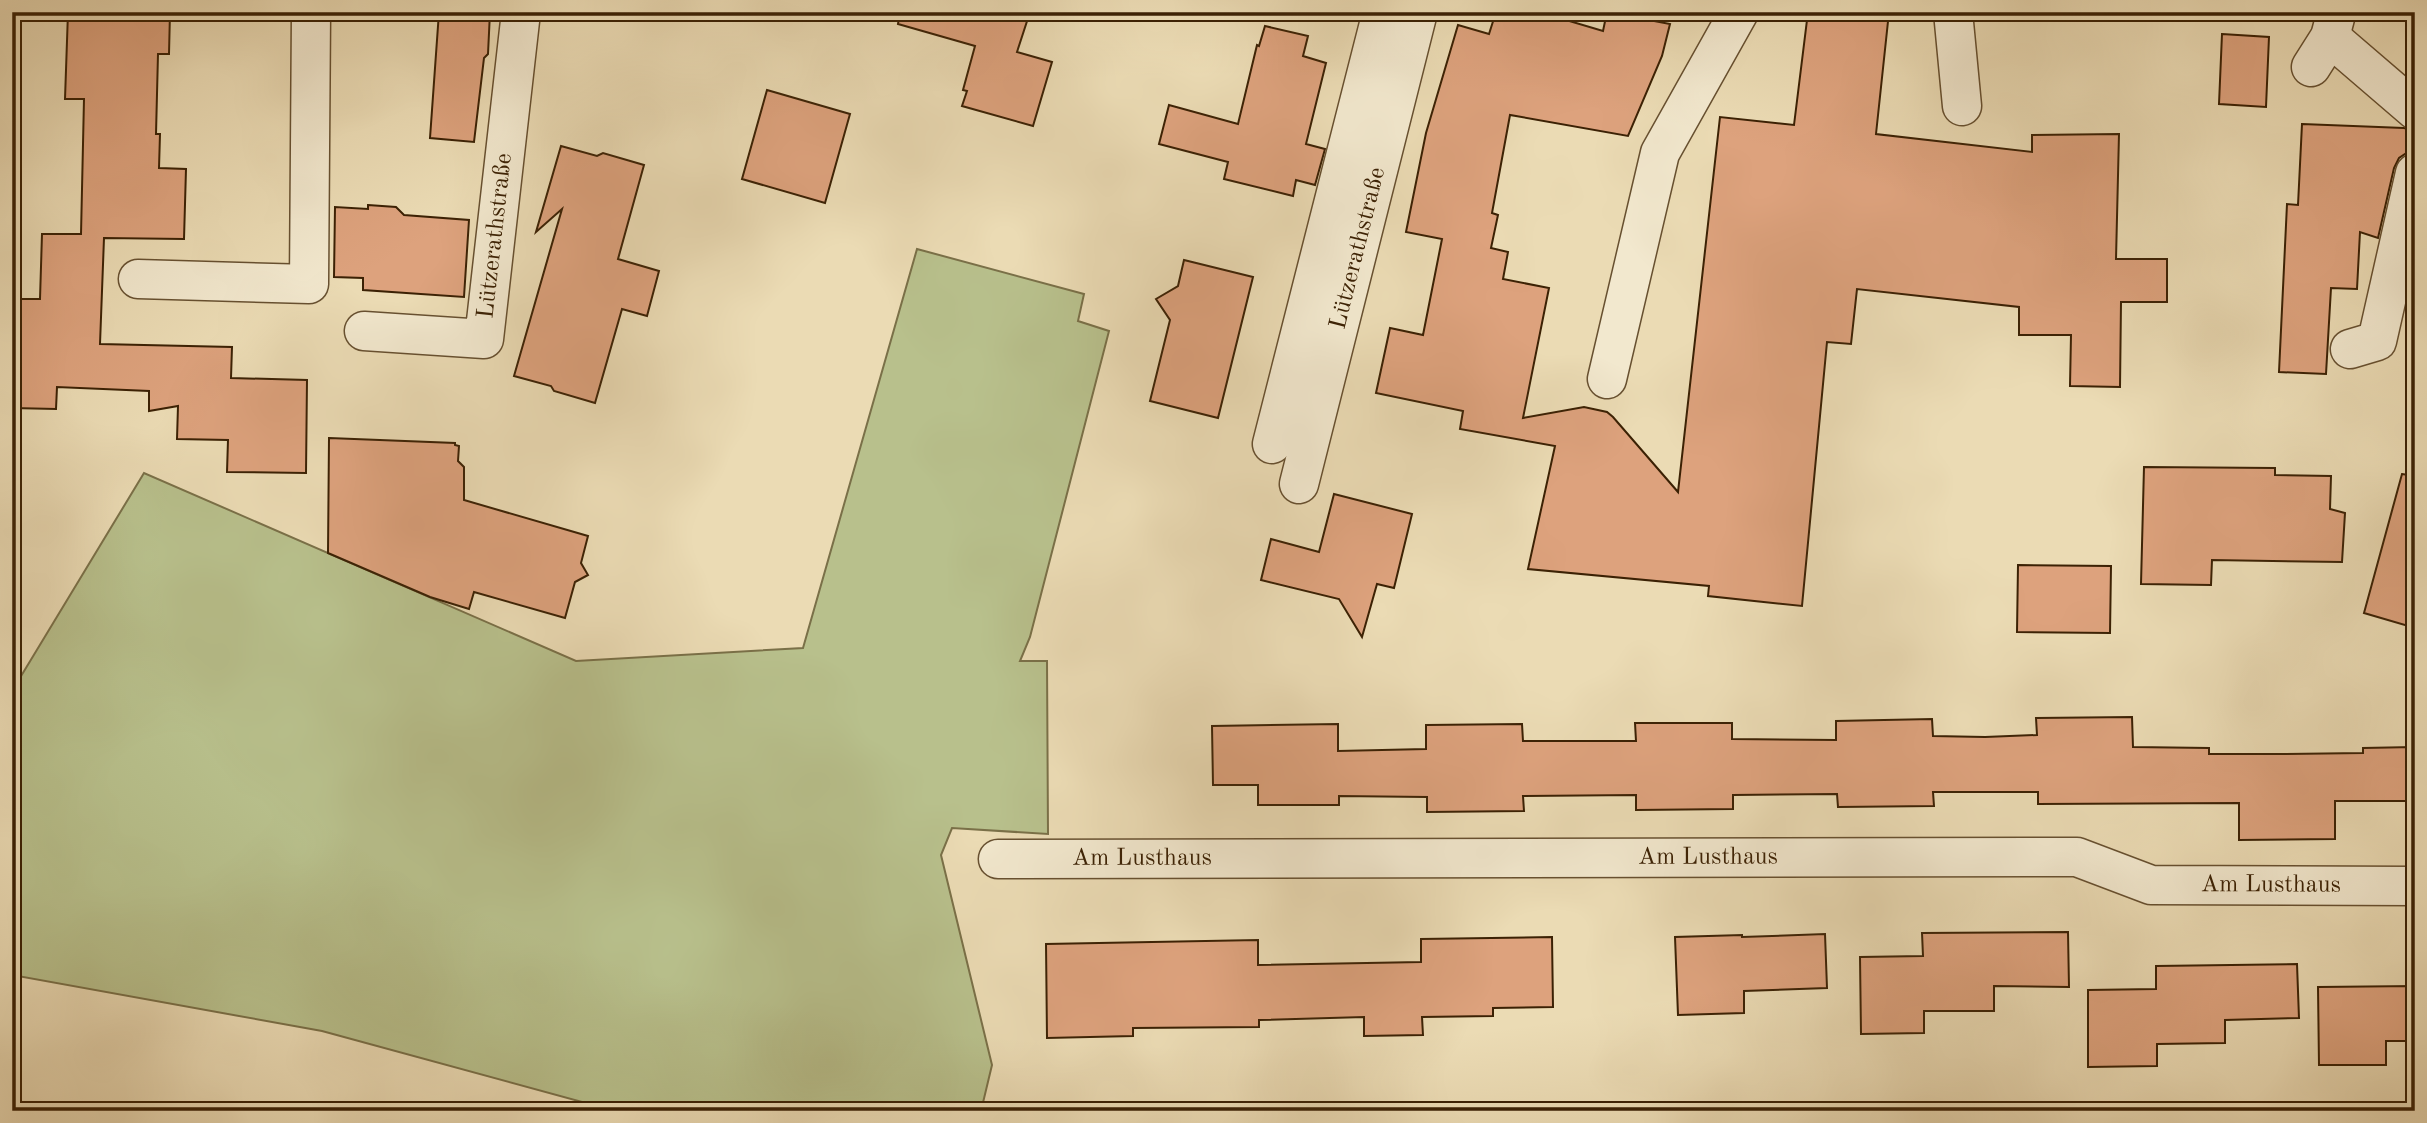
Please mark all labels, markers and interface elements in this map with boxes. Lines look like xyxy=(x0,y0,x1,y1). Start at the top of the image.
street label: Lützerathstraße xyxy=(474,152,517,320)
street label: Lützerathstraße xyxy=(1326,165,1390,332)
street label: Am Lusthaus xyxy=(1638,846,1778,870)
street label: Am Lusthaus xyxy=(1072,847,1212,871)
street label: Am Lusthaus xyxy=(2201,873,2341,898)

